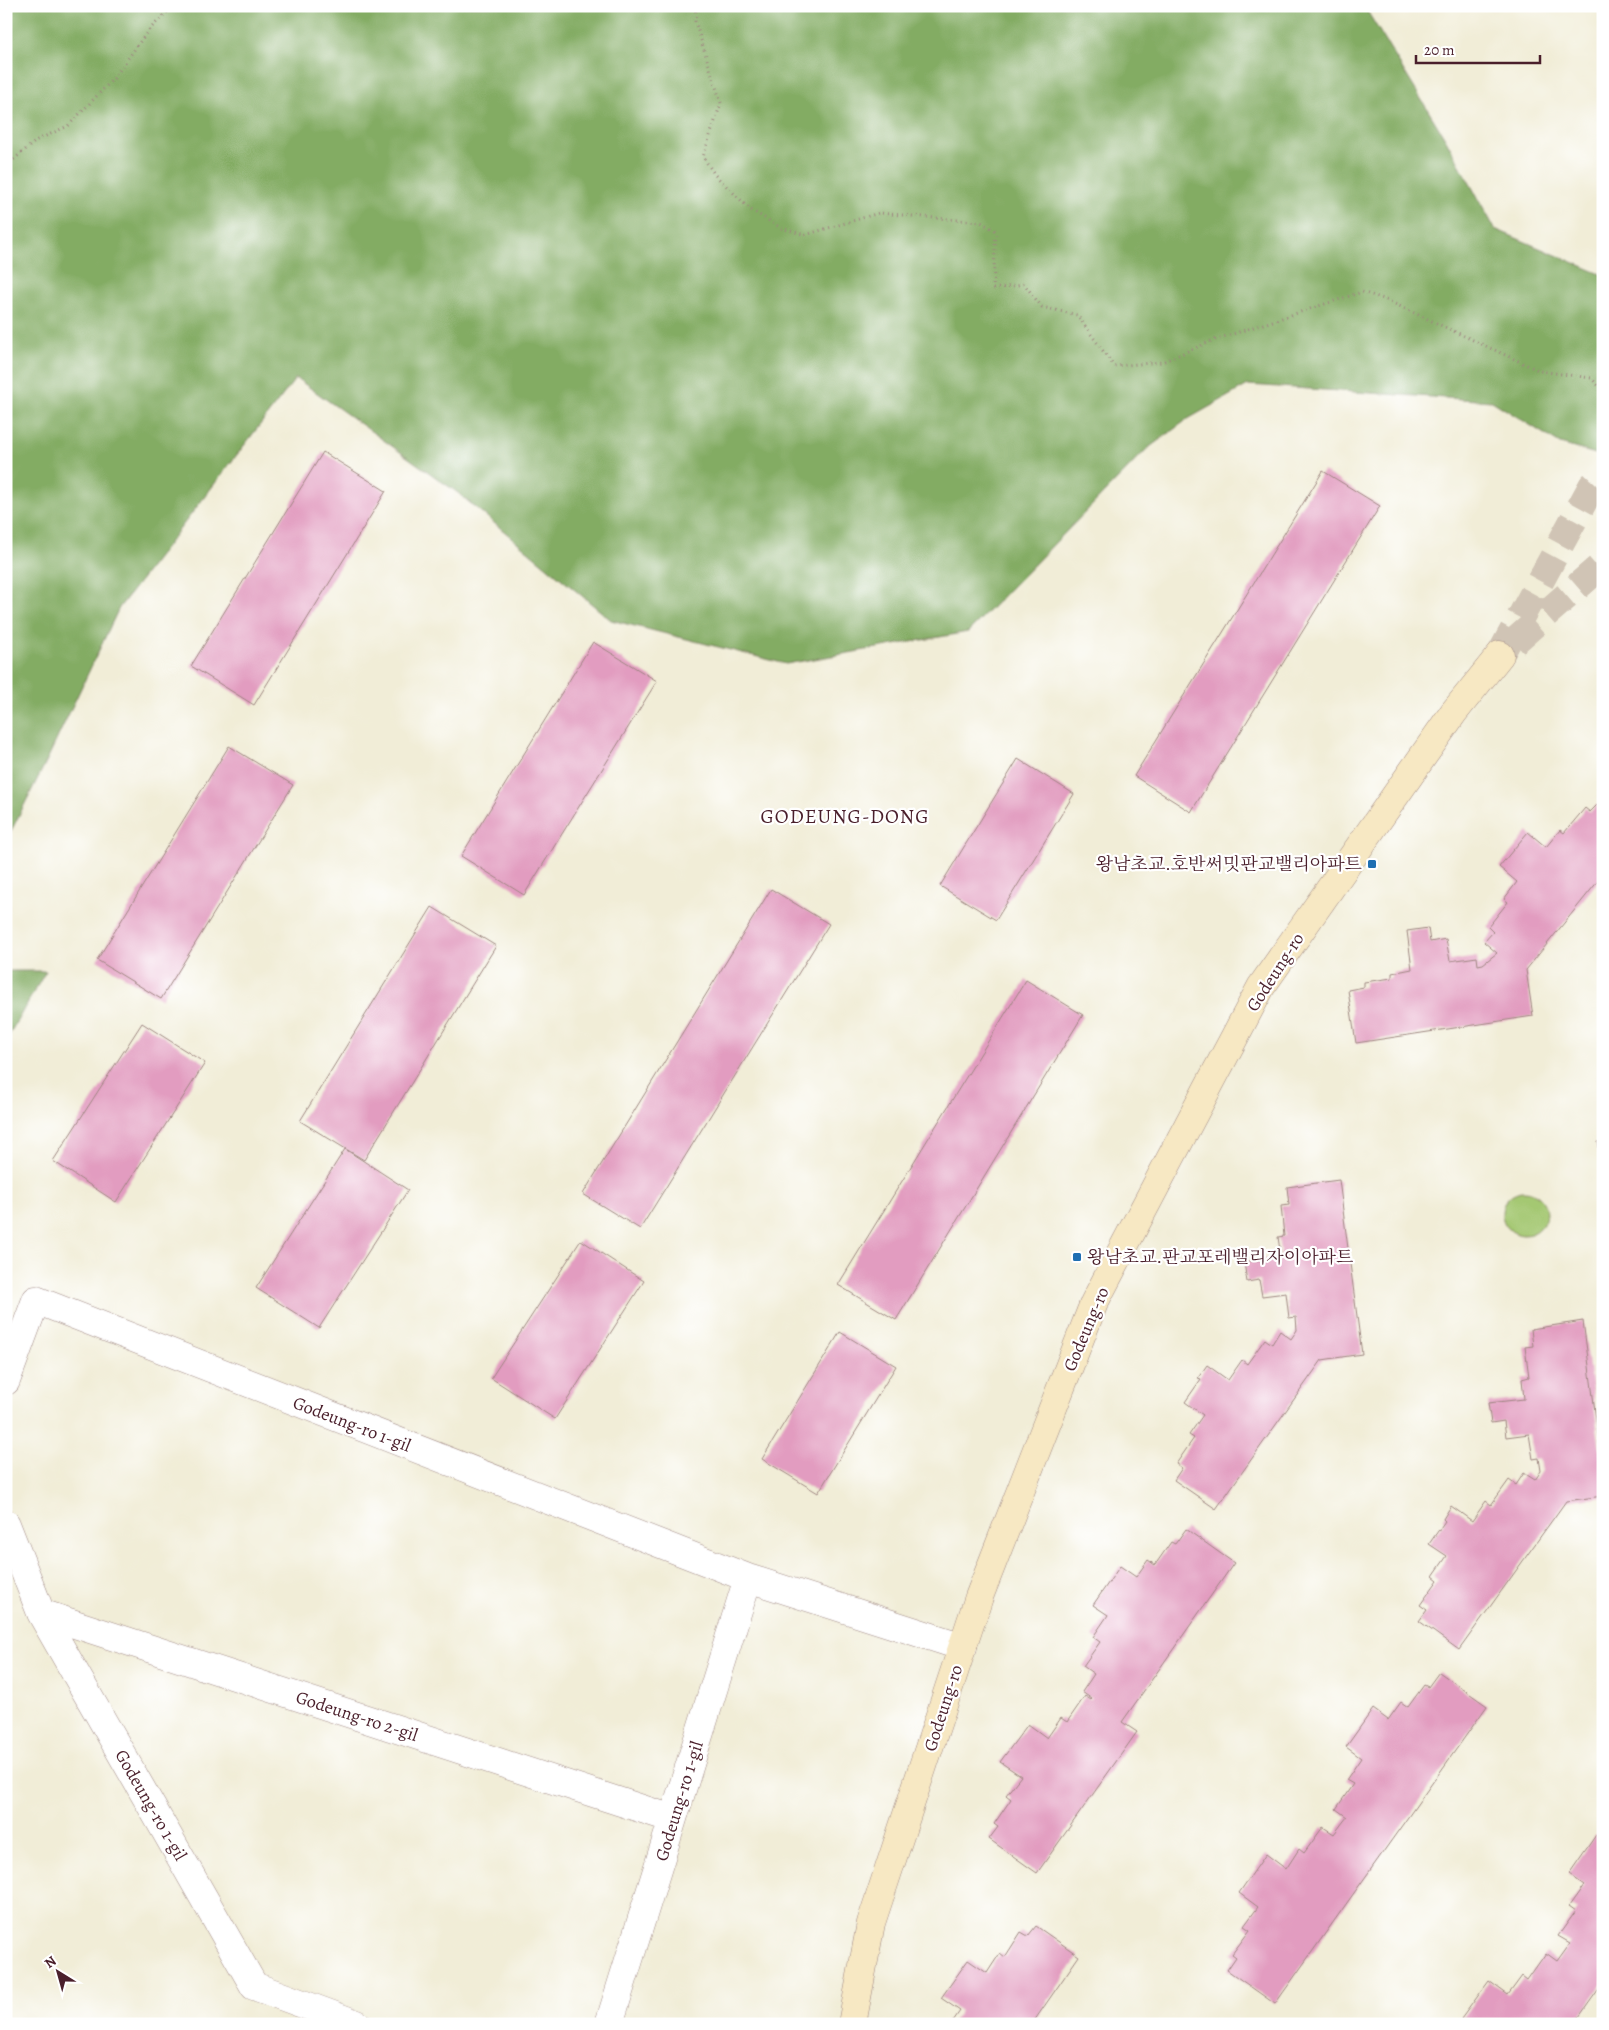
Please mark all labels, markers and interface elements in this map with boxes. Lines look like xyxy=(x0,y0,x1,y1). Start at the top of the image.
scale bar xyxy=(1416,32,1540,64)
text: 20 m xyxy=(1424,40,1455,60)
district label: GODEUNG-DONG xyxy=(760,803,930,830)
place label: 왕남초교.호반써밋판교밸리아파트 xyxy=(1096,852,1363,876)
marker: 왕남초교.호반써밋판교밸리아파트 xyxy=(1366,858,1378,870)
street label: Godeung-ro xyxy=(1241,928,1309,1016)
place label: 왕남초교.판교포레밸리자이아파트 xyxy=(1087,1245,1354,1269)
marker: 왕남초교.판교포레밸리자이아파트 xyxy=(1071,1251,1083,1263)
street label: Godeung-ro xyxy=(1057,1283,1115,1375)
street label: Godeung-ro 1-gil xyxy=(290,1390,415,1458)
street label: Godeung-ro xyxy=(918,1662,968,1754)
street label: Godeung-ro 2-gil xyxy=(293,1685,422,1747)
street label: Godeung-ro 1-gil xyxy=(649,1737,709,1864)
street label: Godeung-ro 1-gil xyxy=(109,1745,193,1865)
north arrow xyxy=(32,1948,82,1998)
text: N xyxy=(41,1951,60,1973)

